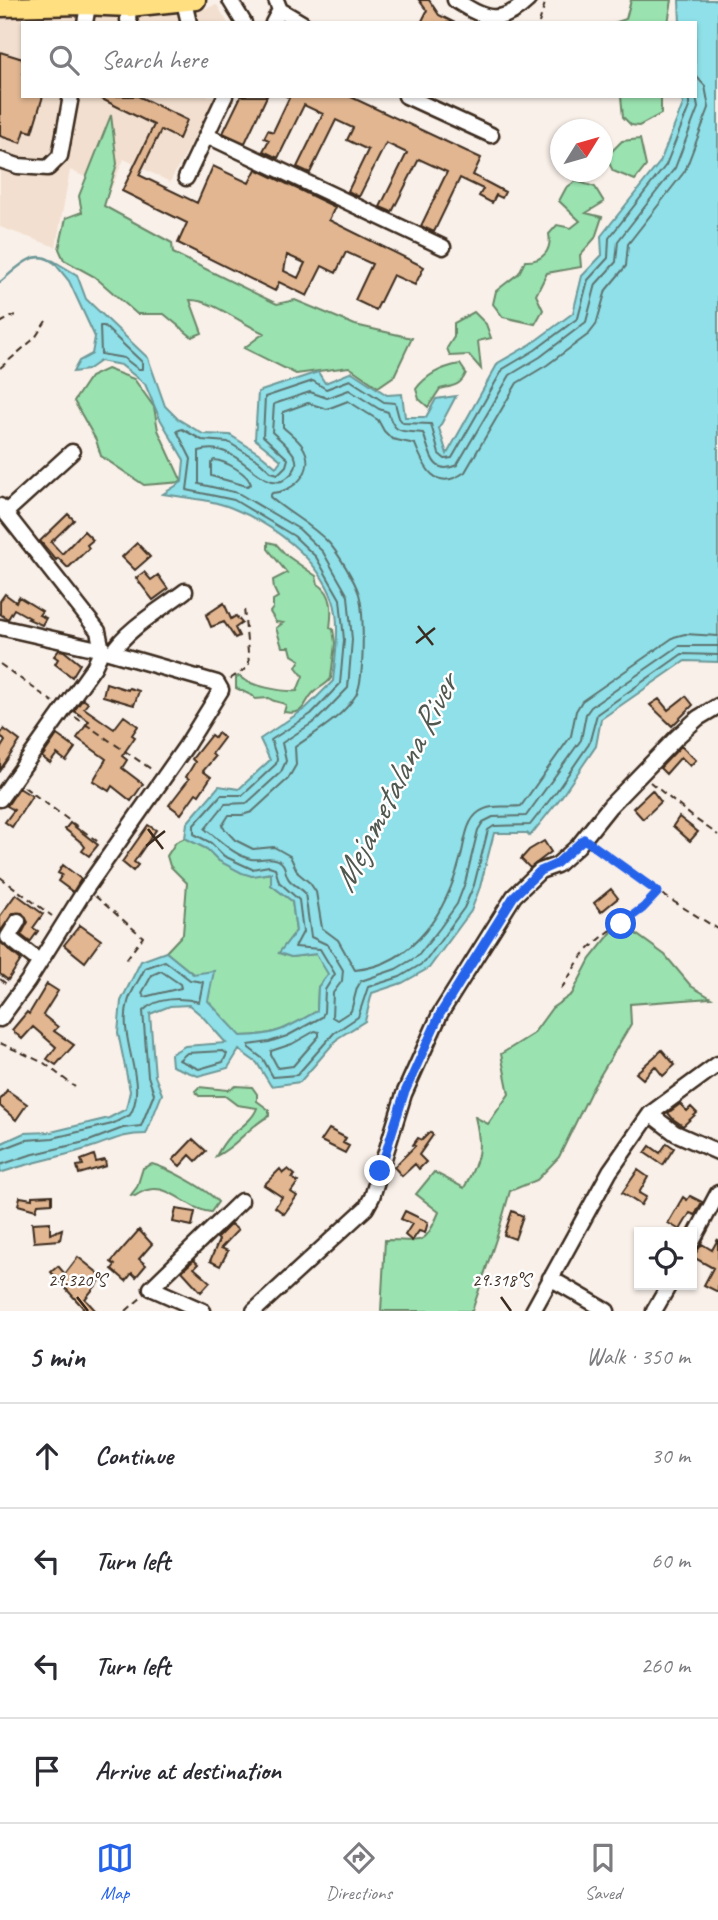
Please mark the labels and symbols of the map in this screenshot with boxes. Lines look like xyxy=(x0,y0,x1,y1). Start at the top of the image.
north arrow xyxy=(550,119,613,182)
water label: Mejametalana River xyxy=(321,662,471,899)
route start xyxy=(605,908,636,939)
route end xyxy=(364,1155,395,1186)
text: 29.320°S xyxy=(48,1269,109,1291)
text: 29.318°S xyxy=(472,1269,533,1291)

